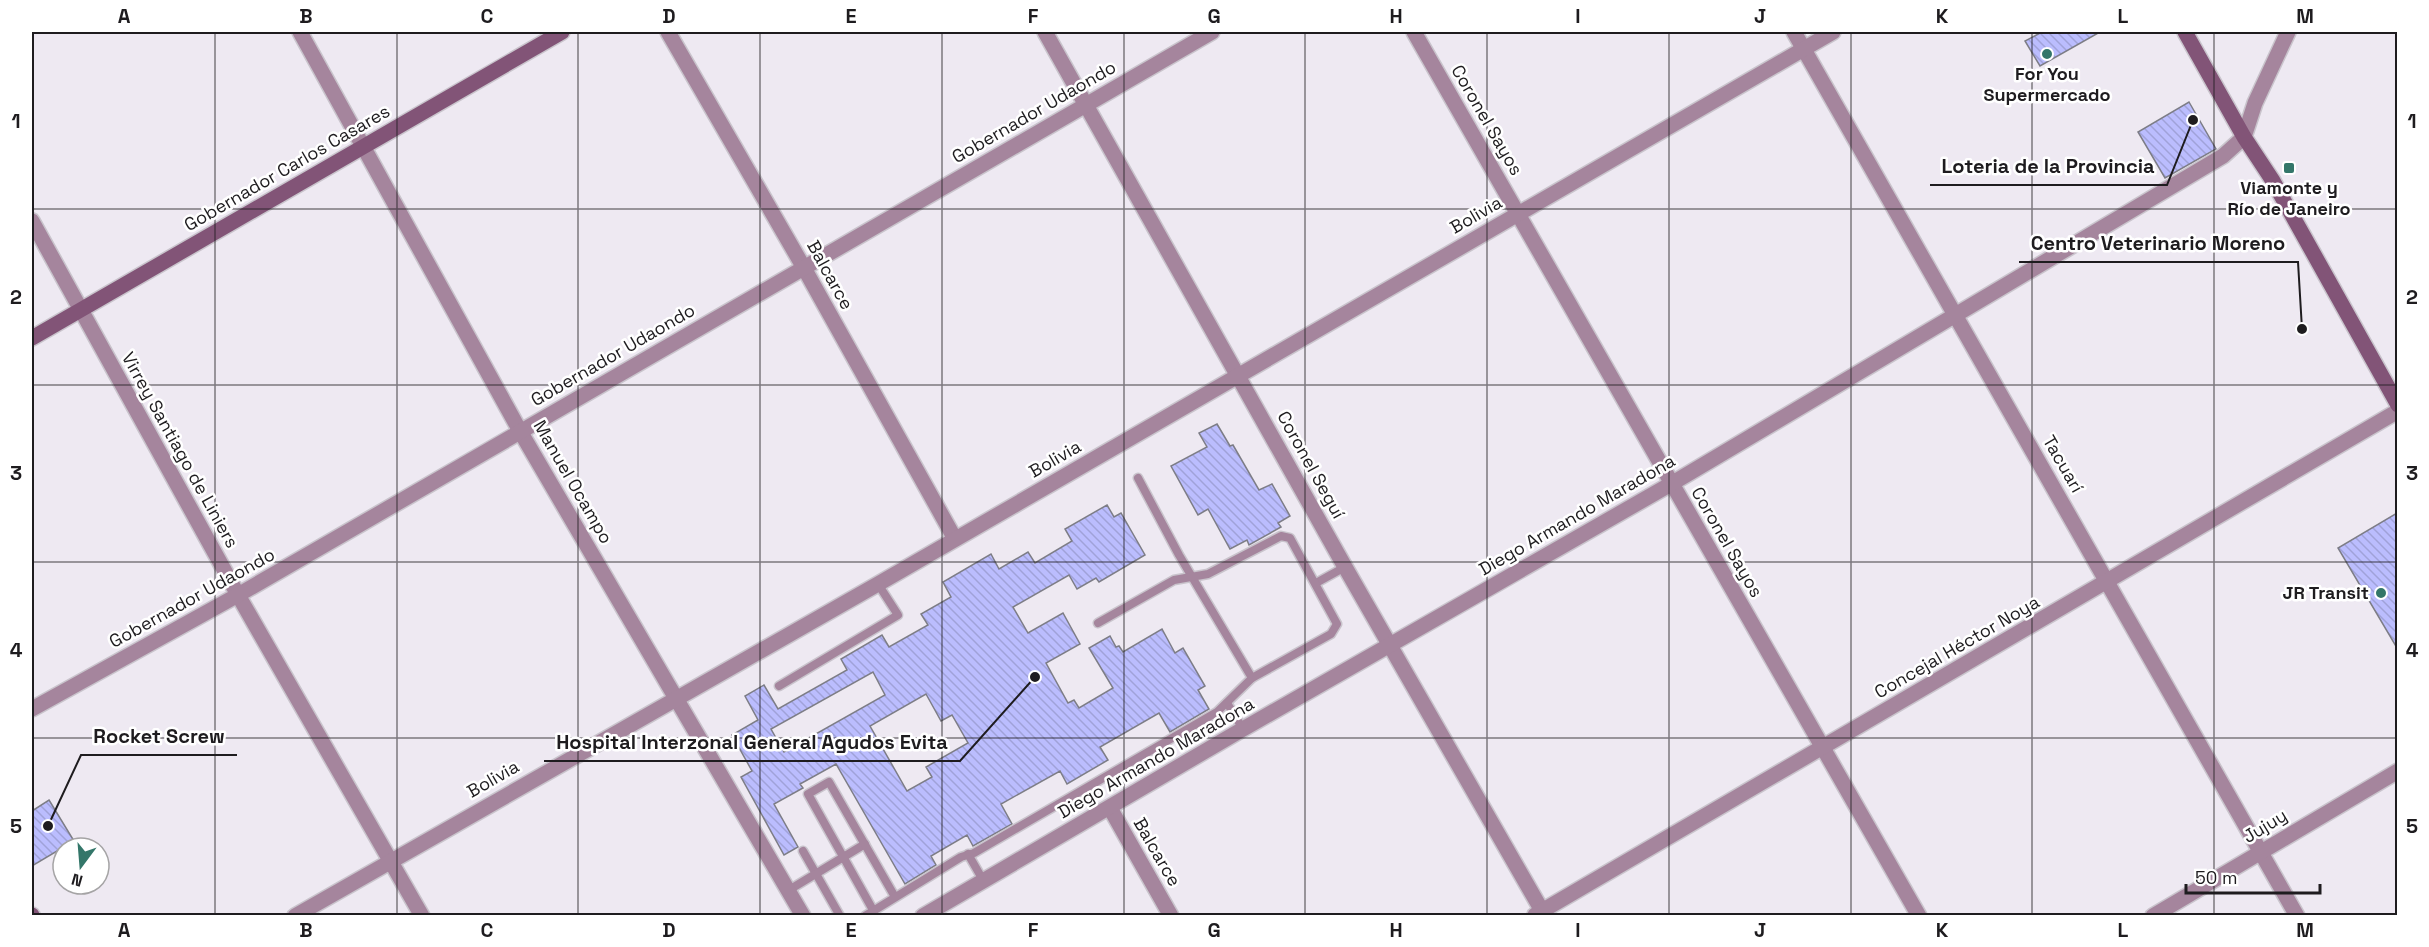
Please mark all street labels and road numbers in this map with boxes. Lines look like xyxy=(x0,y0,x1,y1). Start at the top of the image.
street label: Gobernador Udaondo xyxy=(948,55,1120,168)
street label: Coronel Sayos xyxy=(1447,60,1528,179)
street label: Gobernador Carlos Casares xyxy=(180,99,394,236)
street label: Bolivia xyxy=(1446,191,1506,239)
street label: Balcarce xyxy=(802,236,859,313)
street label: Gobernador Udaondo xyxy=(527,298,699,411)
street label: Virrey Santiago de Liniers xyxy=(117,348,244,552)
street label: Coronel Seguí xyxy=(1272,407,1351,523)
street label: Manuel Ocampo xyxy=(529,416,618,548)
street label: Tacuarí xyxy=(2038,431,2089,497)
street label: Bolivia xyxy=(1025,435,1085,483)
street label: Diego Armando Maradona xyxy=(1474,449,1679,580)
street label: Coronel Sayos xyxy=(1687,482,1768,601)
street label: Gobernador Udaondo xyxy=(105,542,279,653)
street label: Concejal Héctor Noya xyxy=(1870,590,2043,703)
street label: Diego Armando Maradona xyxy=(1053,692,1258,823)
street label: Bolivia xyxy=(463,755,523,803)
street label: Jujuy xyxy=(2238,803,2291,848)
street label: Balcarce xyxy=(1129,813,1186,890)

